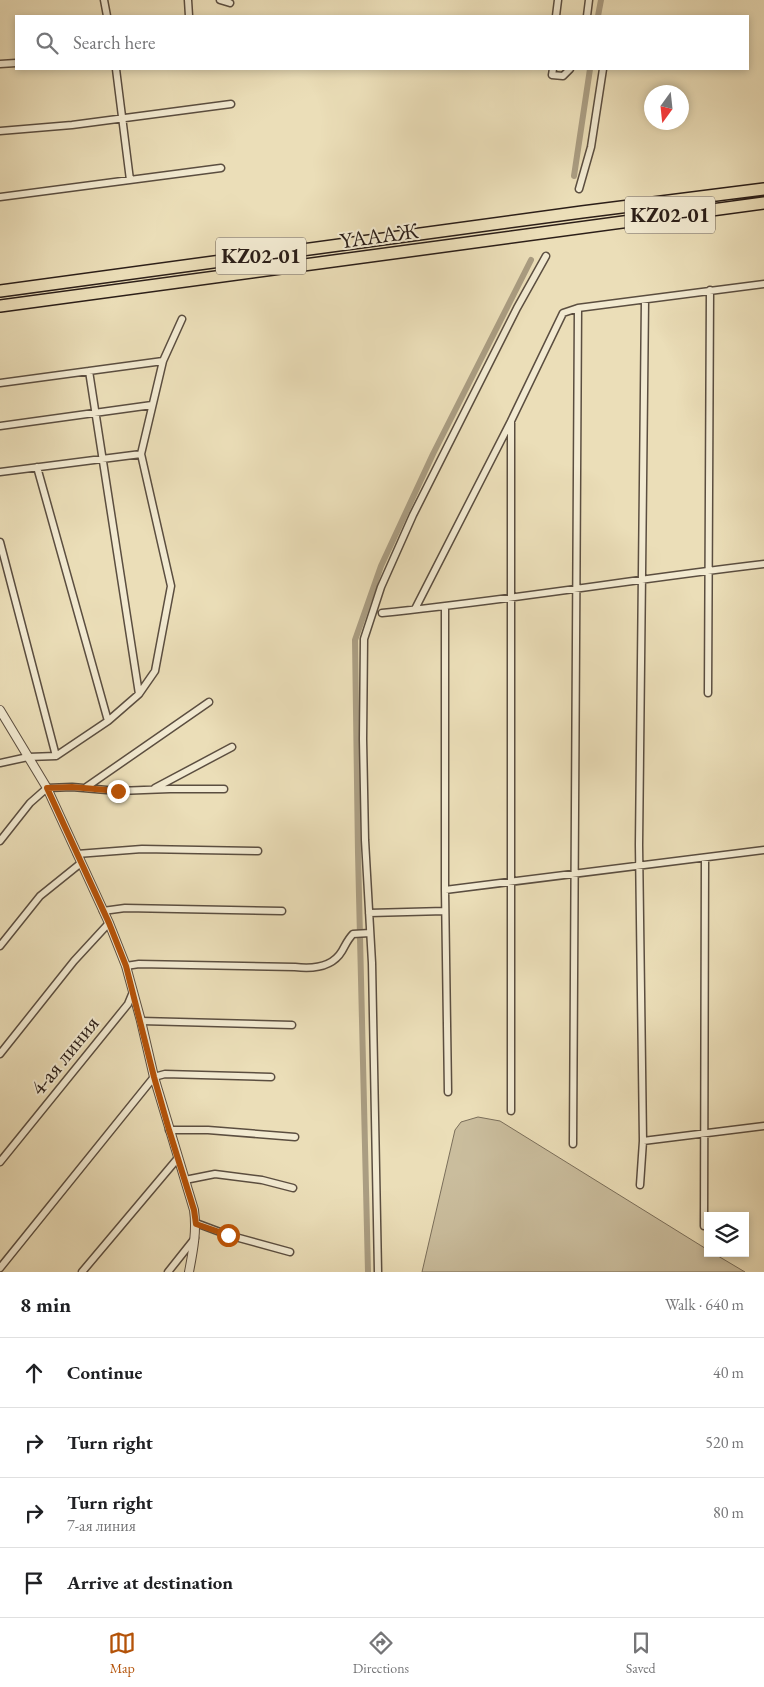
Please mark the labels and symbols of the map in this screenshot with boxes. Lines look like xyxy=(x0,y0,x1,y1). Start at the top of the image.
north arrow xyxy=(644,85,689,130)
road number: KZ02-01 xyxy=(625,196,715,234)
street label: ҮАААЖ xyxy=(338,216,421,255)
road number: KZ02-01 xyxy=(216,238,306,274)
route end xyxy=(107,780,130,803)
street label: 4-ая линия xyxy=(23,1009,106,1101)
route start xyxy=(217,1224,240,1247)

